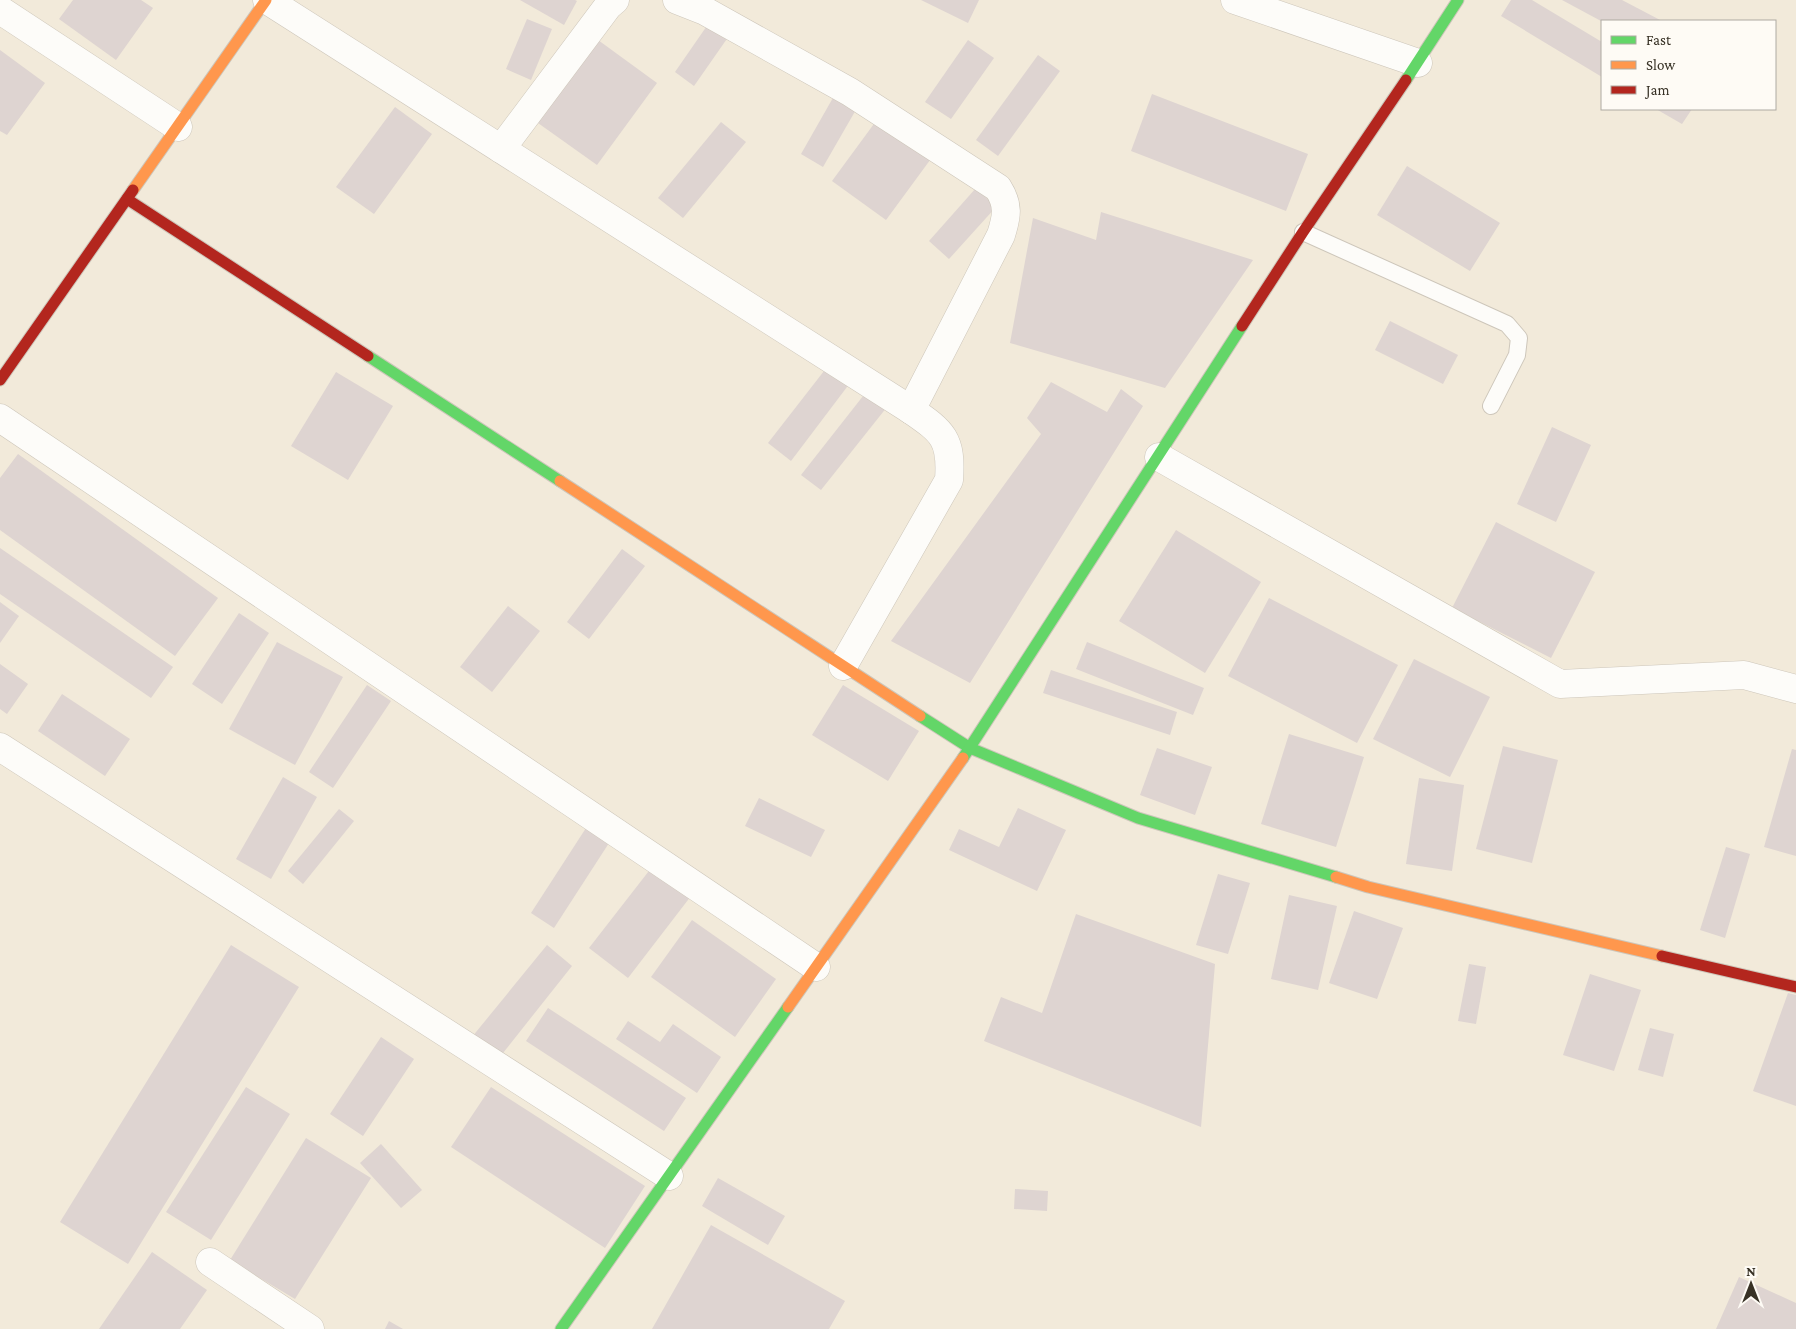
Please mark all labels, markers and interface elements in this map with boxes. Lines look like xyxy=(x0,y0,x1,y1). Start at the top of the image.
legend xyxy=(1601,20,1776,110)
text: Fast xyxy=(1646,32,1672,48)
text: Slow xyxy=(1646,57,1676,73)
text: Jam xyxy=(1644,82,1669,99)
north arrow xyxy=(1726,1259,1776,1309)
text: N xyxy=(1746,1263,1756,1279)

